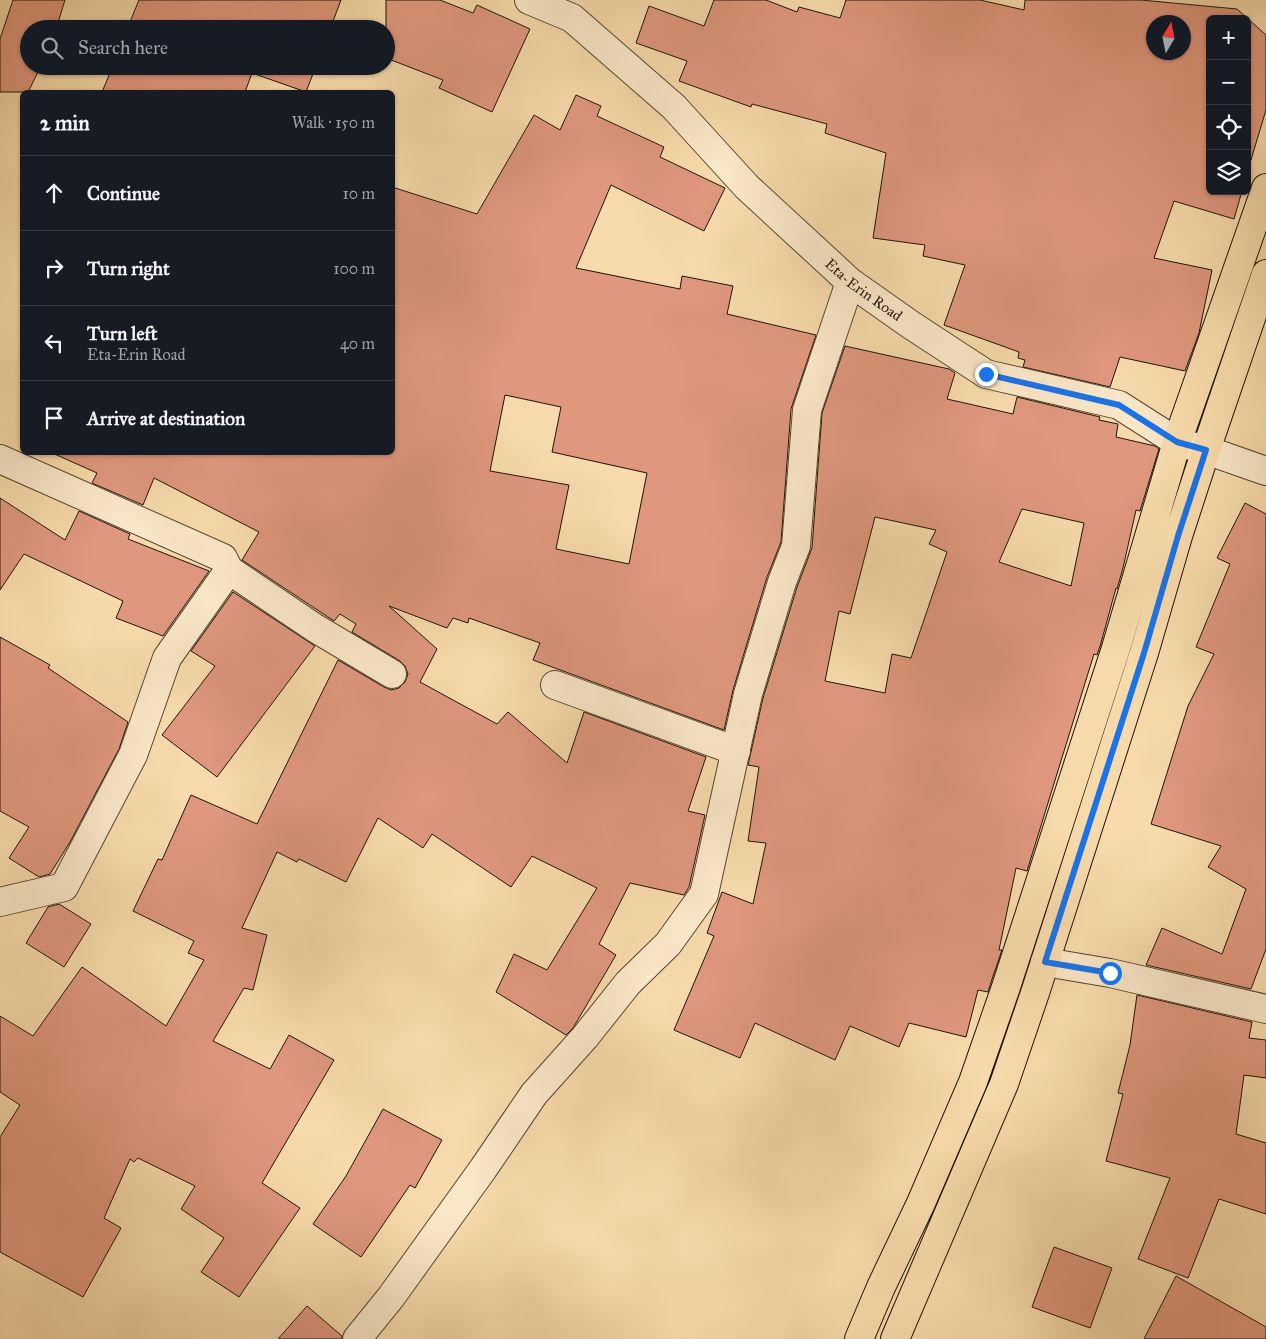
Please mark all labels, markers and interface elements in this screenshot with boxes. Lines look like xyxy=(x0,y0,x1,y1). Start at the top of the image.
north arrow xyxy=(1146,15,1191,60)
map controls xyxy=(1206,15,1251,195)
button: + xyxy=(1206,15,1251,60)
search box xyxy=(20,20,395,75)
icon: search xyxy=(38,34,66,62)
text: Search here xyxy=(78,36,168,59)
button: − xyxy=(1206,60,1251,105)
button: locate xyxy=(1206,105,1251,150)
text: 2 min xyxy=(40,110,90,136)
text: Walk · 150 m xyxy=(292,113,375,132)
button: layers xyxy=(1206,150,1251,195)
icon: ahead xyxy=(40,179,68,207)
text: Continue xyxy=(87,182,160,205)
text: 10 m xyxy=(343,184,375,203)
icon: right xyxy=(40,254,68,282)
street label: Eta-Erin Road xyxy=(821,255,906,325)
text: Turn right xyxy=(87,257,170,280)
text: 100 m xyxy=(333,259,375,278)
text: Turn left xyxy=(87,322,157,345)
icon: left xyxy=(40,329,68,357)
text: 40 m xyxy=(340,334,375,353)
text: Eta-Erin Road xyxy=(87,345,186,364)
route end xyxy=(975,363,998,386)
icon: arrive xyxy=(40,404,68,432)
text: Arrive at destination xyxy=(87,407,245,430)
route start xyxy=(1099,962,1122,985)

